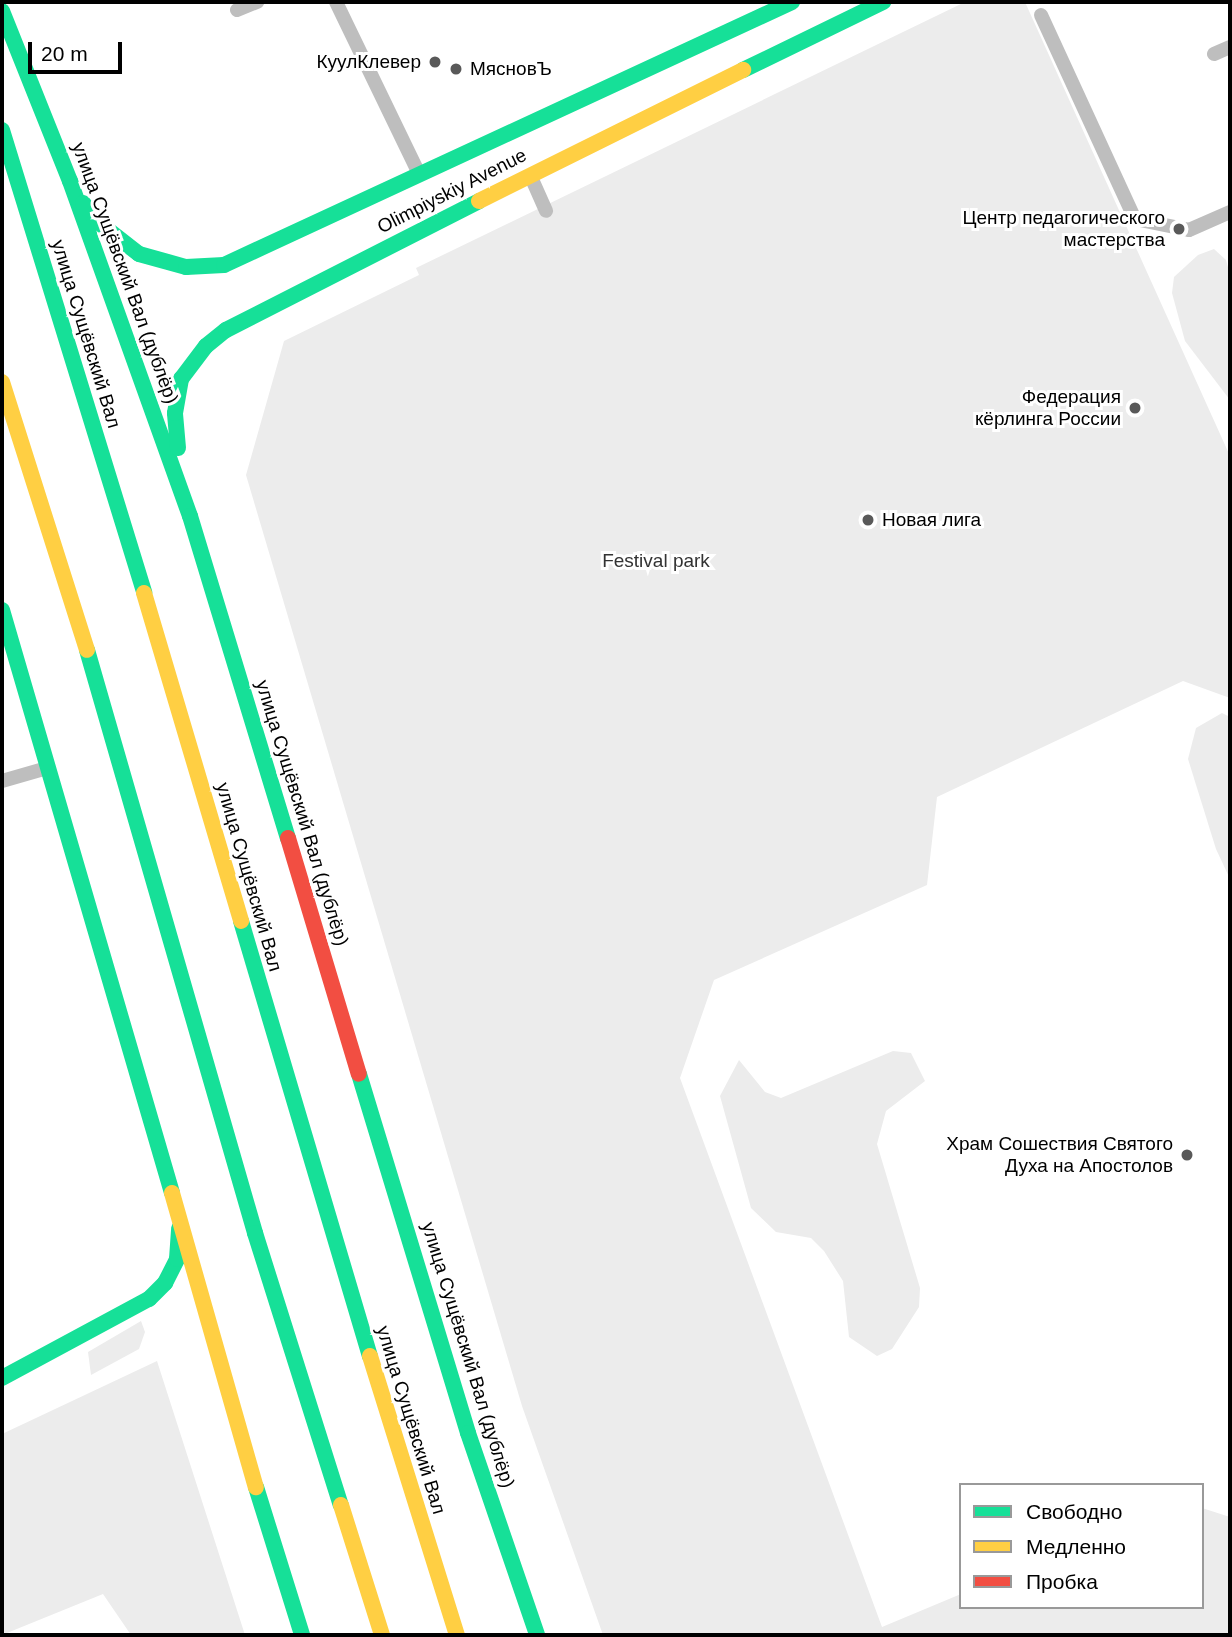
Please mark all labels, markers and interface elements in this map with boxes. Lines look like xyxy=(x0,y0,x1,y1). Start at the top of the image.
scale bar xyxy=(32,28,126,72)
text: 20 m xyxy=(41,42,88,65)
place label: КуулКлевер xyxy=(317,51,421,73)
marker: КуулКлевер xyxy=(427,54,443,70)
place label: МясновЪ xyxy=(470,58,552,80)
marker: МясновЪ xyxy=(448,61,464,77)
street label: улица Сущёвский Вал (дублёр) xyxy=(67,139,183,407)
street label: Olimpiyskiy Avenue xyxy=(373,143,531,239)
place label: Центр педагогического мастерства xyxy=(962,207,1165,251)
marker: Центр педагогического мастерства xyxy=(1171,221,1187,237)
street label: улица Сущёвский Вал xyxy=(47,237,125,431)
place label: Федерация кёрлинга России xyxy=(975,386,1121,430)
marker: Федерация кёрлинга России xyxy=(1127,400,1143,416)
place label: Новая лига xyxy=(882,509,981,531)
marker: Новая лига xyxy=(860,512,876,528)
park label: Festival park xyxy=(602,550,710,572)
street label: улица Сущёвский Вал (дублёр) xyxy=(251,677,353,949)
street label: улица Сущёвский Вал xyxy=(211,780,287,974)
place label: Храм Сошествия Святого Духа на Апостолов xyxy=(946,1133,1173,1177)
marker: Храм Сошествия Святого Духа на Апостолов xyxy=(1179,1147,1195,1163)
street label: улица Сущёвский Вал (дублёр) xyxy=(417,1219,519,1491)
street label: улица Сущёвский Вал xyxy=(372,1323,450,1517)
legend xyxy=(959,1483,1204,1609)
text: Свободно xyxy=(1026,1500,1123,1523)
text: Медленно xyxy=(1026,1535,1126,1558)
text: Пробка xyxy=(1026,1570,1098,1593)

